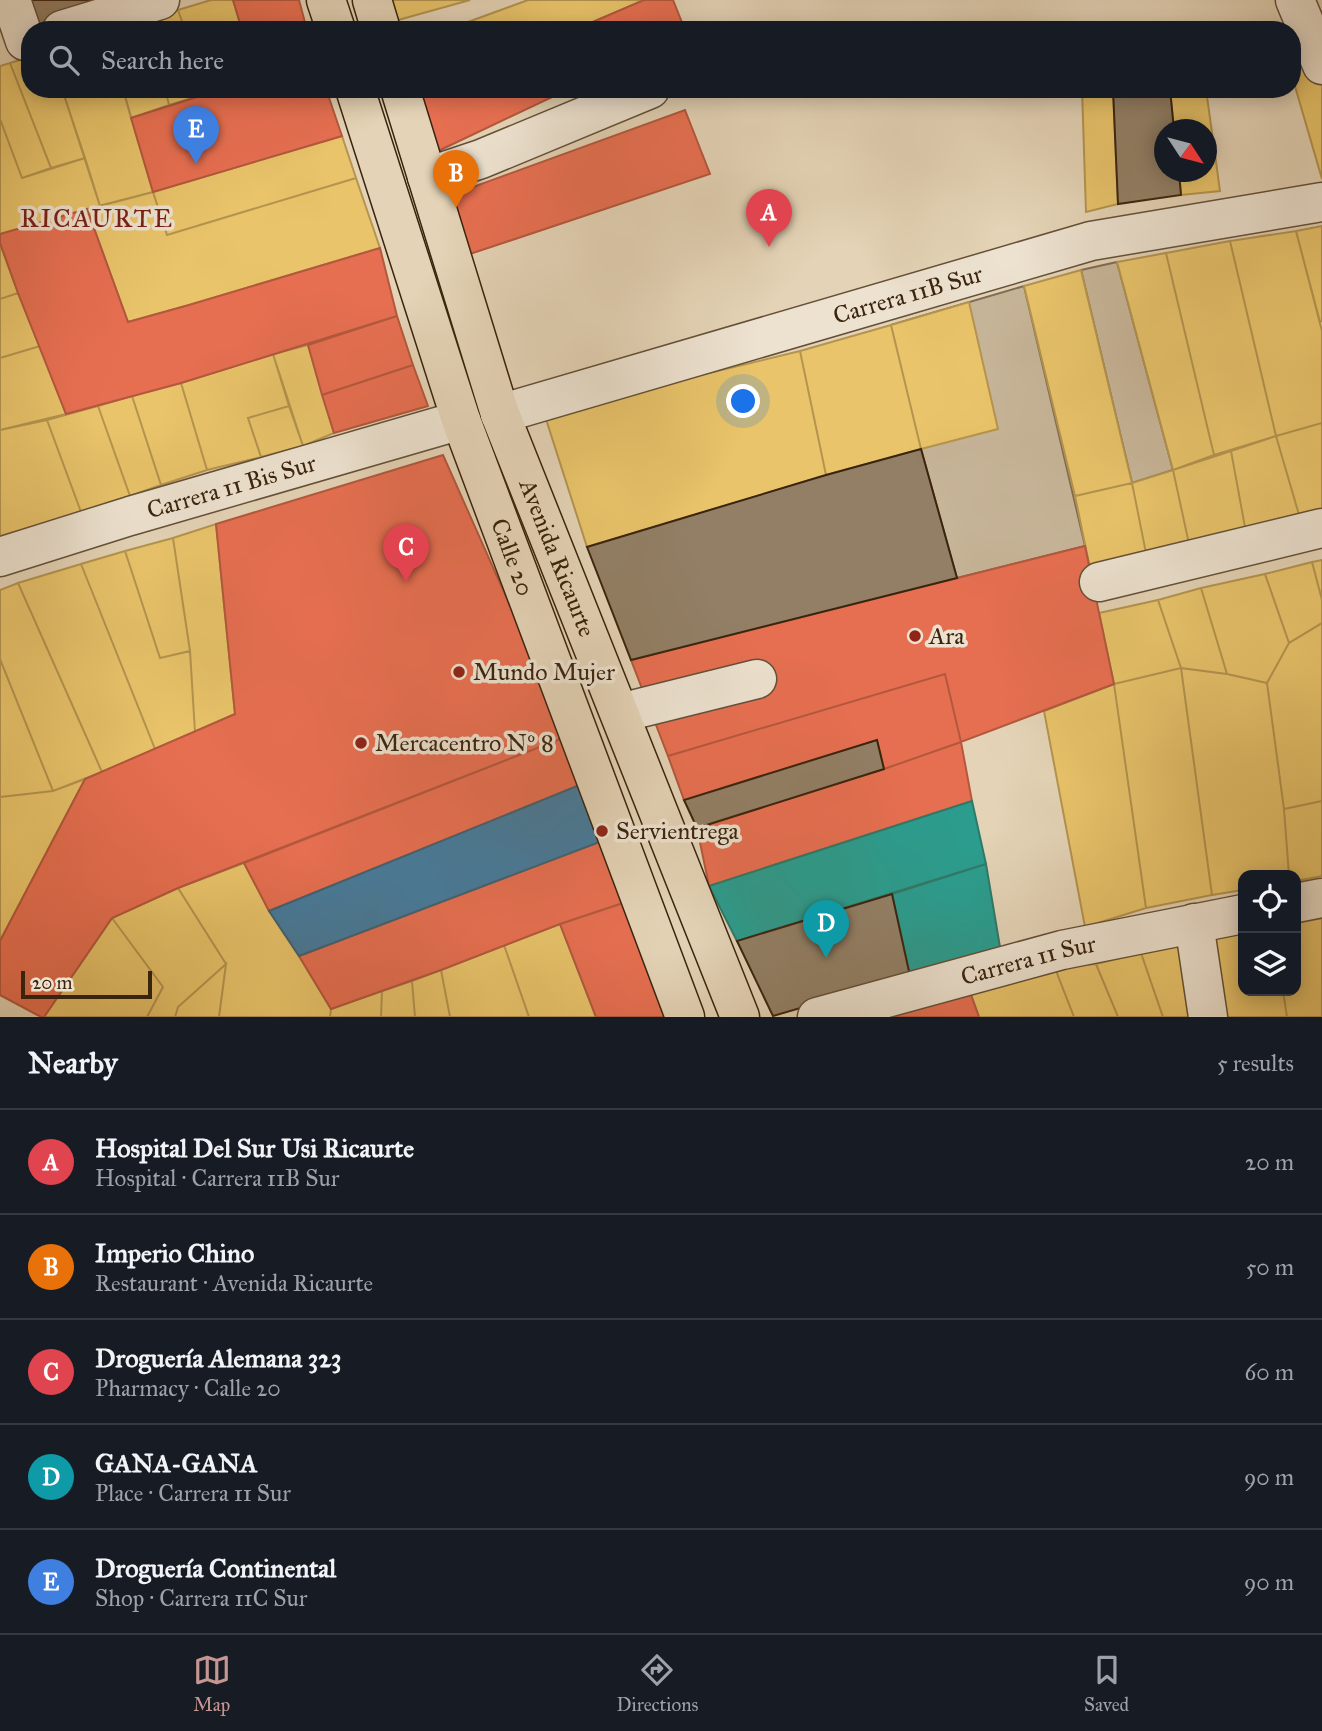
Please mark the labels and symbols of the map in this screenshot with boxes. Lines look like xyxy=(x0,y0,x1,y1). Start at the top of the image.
pin: E xyxy=(173,106,219,164)
north arrow xyxy=(1154,119,1217,182)
pin: B xyxy=(433,150,479,208)
pin: A xyxy=(746,189,792,247)
district label: RICAURTE xyxy=(20,202,174,234)
street label: Carrera 11B Sur xyxy=(830,259,986,331)
your location xyxy=(726,384,760,418)
street label: Carrera 11 Bis Sur xyxy=(143,448,320,525)
street label: Avenida Ricaurte xyxy=(512,474,602,641)
street label: Calle 20 xyxy=(484,514,541,600)
pin: C xyxy=(383,524,429,582)
place label: Ara xyxy=(928,621,965,651)
marker: Ara xyxy=(907,628,923,644)
place label: Mundo Mujer xyxy=(473,657,615,687)
marker: Mundo Mujer xyxy=(451,664,467,680)
place label: Mercacentro Nº 8 xyxy=(375,728,554,758)
marker: Mercacentro Nº 8 xyxy=(353,735,369,751)
place label: Servientrega xyxy=(616,816,740,846)
marker: Servientrega xyxy=(594,823,610,839)
pin: D xyxy=(803,900,849,958)
street label: Carrera 11 Sur xyxy=(958,929,1098,992)
scale bar xyxy=(21,968,152,1000)

